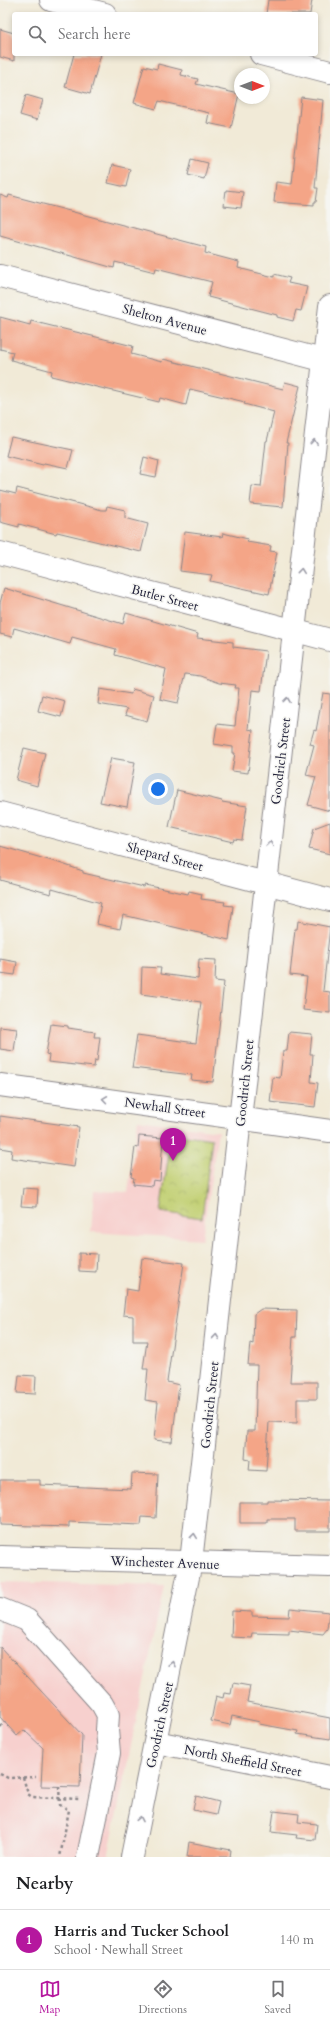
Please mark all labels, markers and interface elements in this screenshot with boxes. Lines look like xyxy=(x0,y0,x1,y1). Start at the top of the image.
search box xyxy=(12,12,318,56)
icon: search xyxy=(26,23,48,45)
text: Search here xyxy=(58,24,131,44)
north arrow xyxy=(234,68,270,104)
street label: Shelton Avenue xyxy=(120,300,209,340)
one-way arrow xyxy=(310,439,319,445)
one-way arrow xyxy=(296,568,305,574)
street label: Butler Street xyxy=(129,580,200,616)
one-way arrow xyxy=(282,697,291,704)
street label: Goodrich Street xyxy=(267,717,295,806)
your location xyxy=(148,779,168,799)
street label: Shepard Street xyxy=(124,838,205,876)
one-way arrow xyxy=(265,841,274,847)
street label: Goodrich Street xyxy=(231,1039,259,1128)
street label: Newhall Street xyxy=(123,1093,206,1123)
one-way arrow xyxy=(102,1095,108,1104)
pin: 1 xyxy=(160,1128,186,1161)
one-way arrow xyxy=(212,1334,221,1340)
street label: Goodrich Street xyxy=(196,1361,224,1450)
one-way arrow xyxy=(189,1533,198,1539)
street label: Winchester Avenue xyxy=(109,1552,220,1574)
one-way arrow xyxy=(167,1661,175,1667)
street label: Goodrich Street xyxy=(142,1681,178,1770)
street label: North Sheffield Street xyxy=(183,1741,303,1781)
one-way arrow xyxy=(136,1816,144,1822)
text: Nearby xyxy=(16,1872,73,1895)
text: Harris and Tucker School xyxy=(54,1921,229,1941)
text: 1 xyxy=(26,1931,32,1949)
text: 140 m xyxy=(280,1931,314,1949)
text: School · Newhall Street xyxy=(54,1941,183,1959)
tab: Map xyxy=(39,1978,61,2017)
tab: Directions xyxy=(138,1978,187,2017)
tab: Saved xyxy=(265,1978,291,2017)

